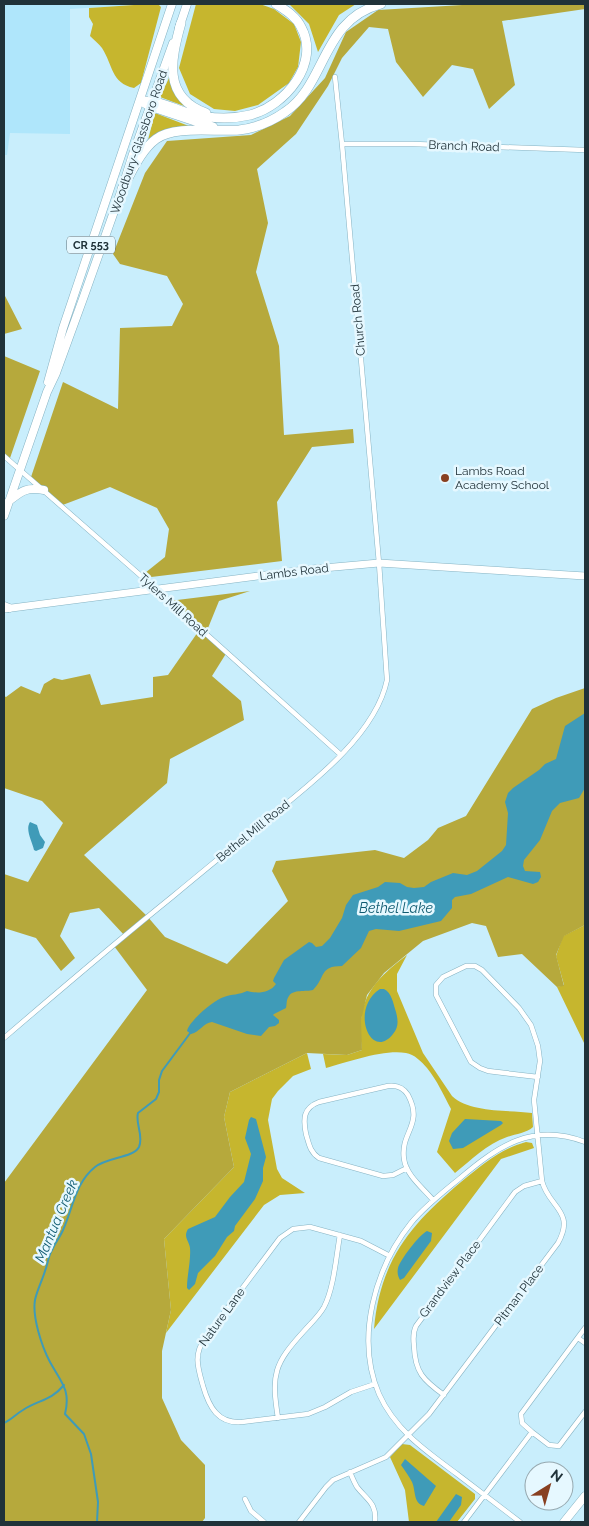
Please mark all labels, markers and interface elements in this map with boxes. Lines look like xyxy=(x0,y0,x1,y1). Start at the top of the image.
street label: Woodbury-Glassboro Road xyxy=(108,68,170,216)
street label: Branch Road xyxy=(428,138,500,154)
road number: CR 553 xyxy=(67,236,115,254)
street label: Church Road xyxy=(348,284,368,356)
place label: Lambs Road Academy School xyxy=(455,464,550,492)
marker: Lambs Road Academy School xyxy=(439,472,451,484)
street label: Lambs Road xyxy=(259,561,329,583)
street label: Tylers Mill Road xyxy=(136,571,210,639)
street label: Bethel Mill Road xyxy=(214,797,292,865)
water label: Bethel Lake xyxy=(359,900,433,916)
water label: Mantua Creek xyxy=(31,1177,81,1265)
street label: Grandview Place xyxy=(416,1238,484,1320)
street label: Pitman Place xyxy=(492,1262,546,1328)
street label: Nature Lane xyxy=(196,1285,248,1349)
north arrow xyxy=(524,1461,574,1511)
text: N xyxy=(548,1466,566,1485)

